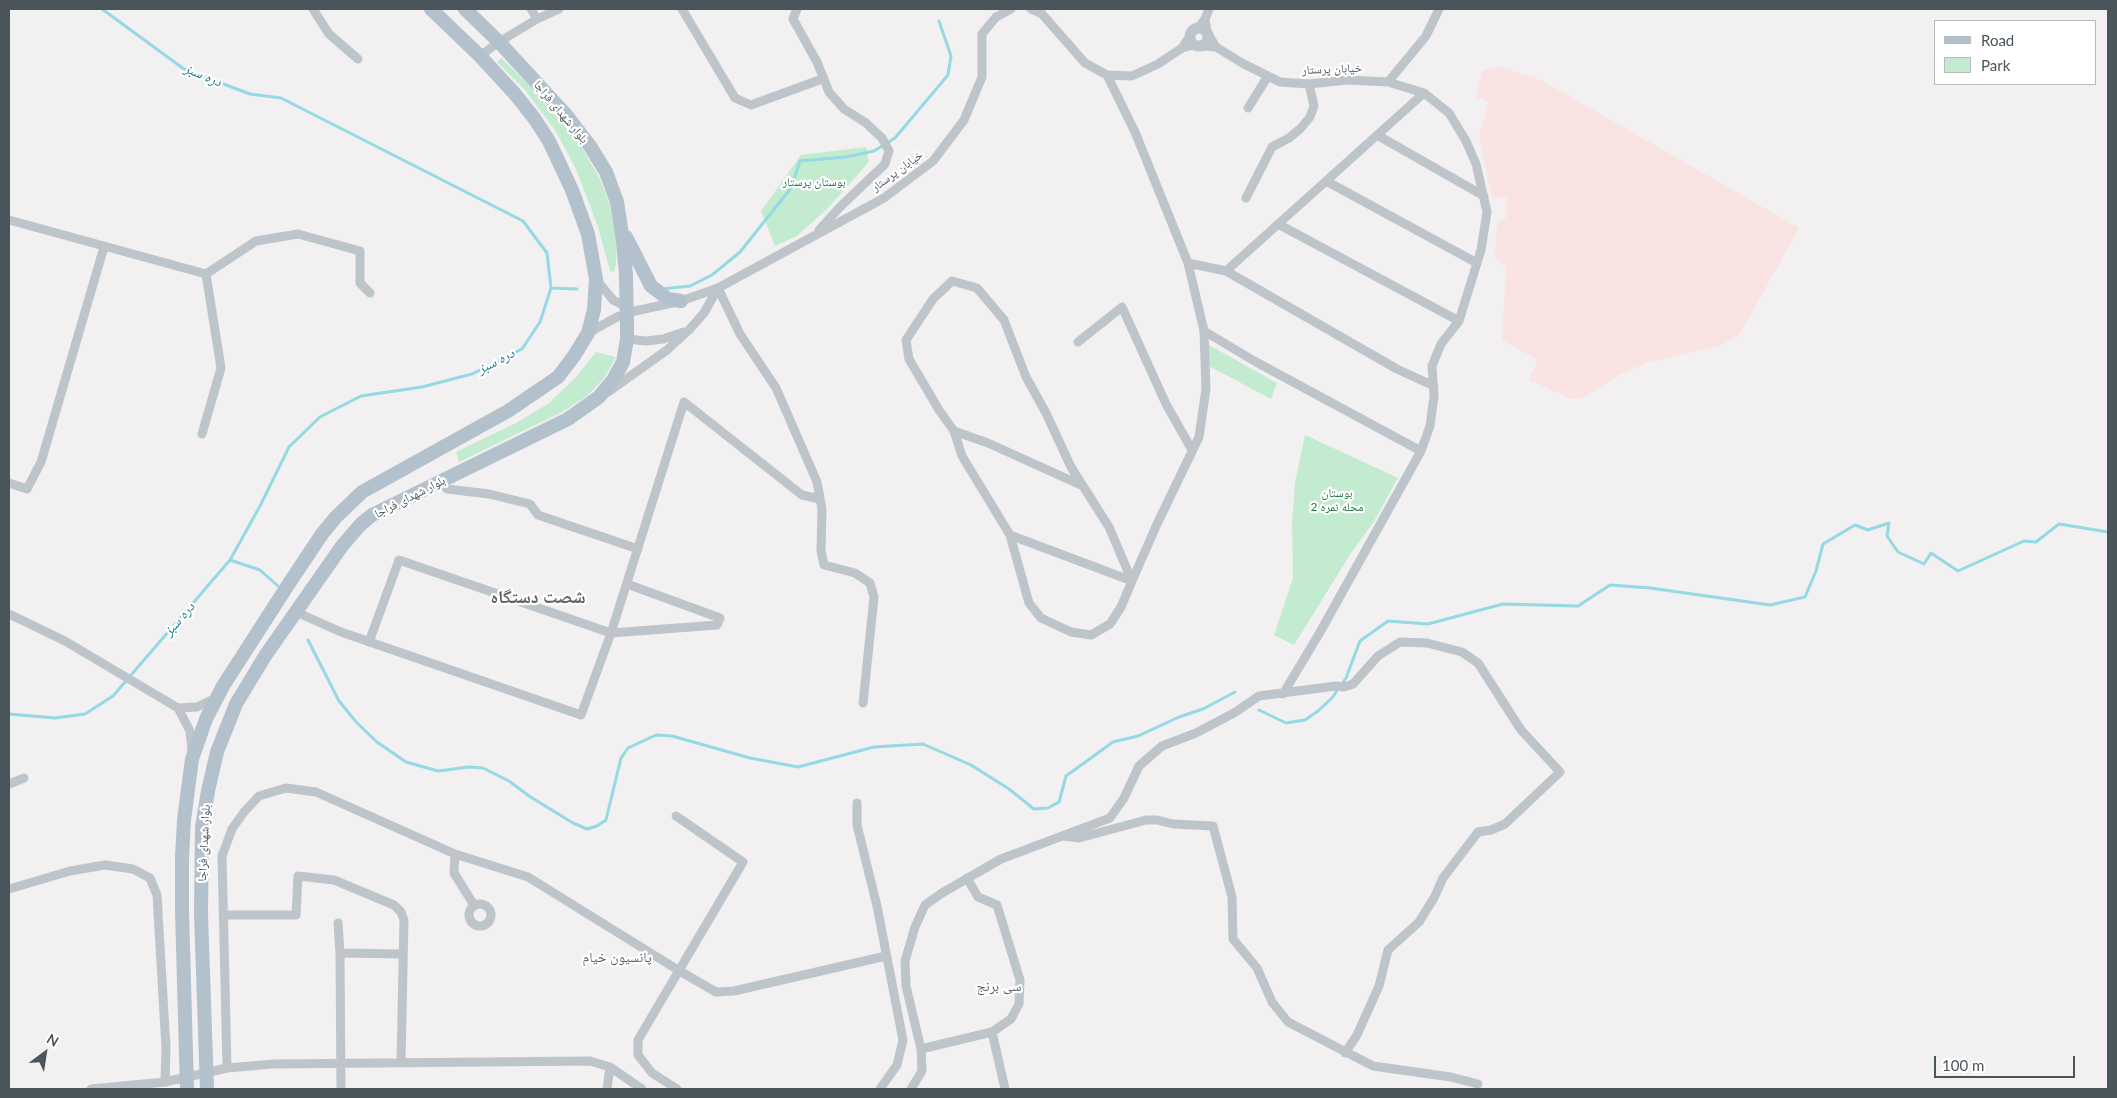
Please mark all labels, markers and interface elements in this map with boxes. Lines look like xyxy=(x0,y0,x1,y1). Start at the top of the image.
legend xyxy=(1934,20,2097,85)
text: Road xyxy=(1981,31,2014,49)
text: Park xyxy=(1981,56,2010,74)
water label: دره سبز xyxy=(182,60,224,90)
street label: خیابان پرستار xyxy=(1302,61,1362,77)
street label: بلوار شهدای فراجا xyxy=(531,78,591,146)
street label: خیابان پرستار xyxy=(868,147,926,195)
park label: بوستان پرستار xyxy=(782,175,846,189)
water label: دره سبز xyxy=(475,345,517,377)
street label: بلوار شهدای فراجا xyxy=(372,473,448,521)
park label: بوستان محله نمره 2 xyxy=(1311,486,1363,514)
district label: شصت دستگاه xyxy=(490,586,586,608)
water label: دره سبز xyxy=(160,599,198,639)
street label: بلوار شهدای فراجا xyxy=(195,804,213,882)
district label: پانسیون خیام xyxy=(582,949,652,965)
district label: سی برنج xyxy=(976,978,1022,994)
north arrow xyxy=(20,1028,70,1078)
text: N xyxy=(44,1030,62,1050)
scale bar xyxy=(1937,1046,2078,1078)
text: 100 m xyxy=(1942,1056,1984,1074)

